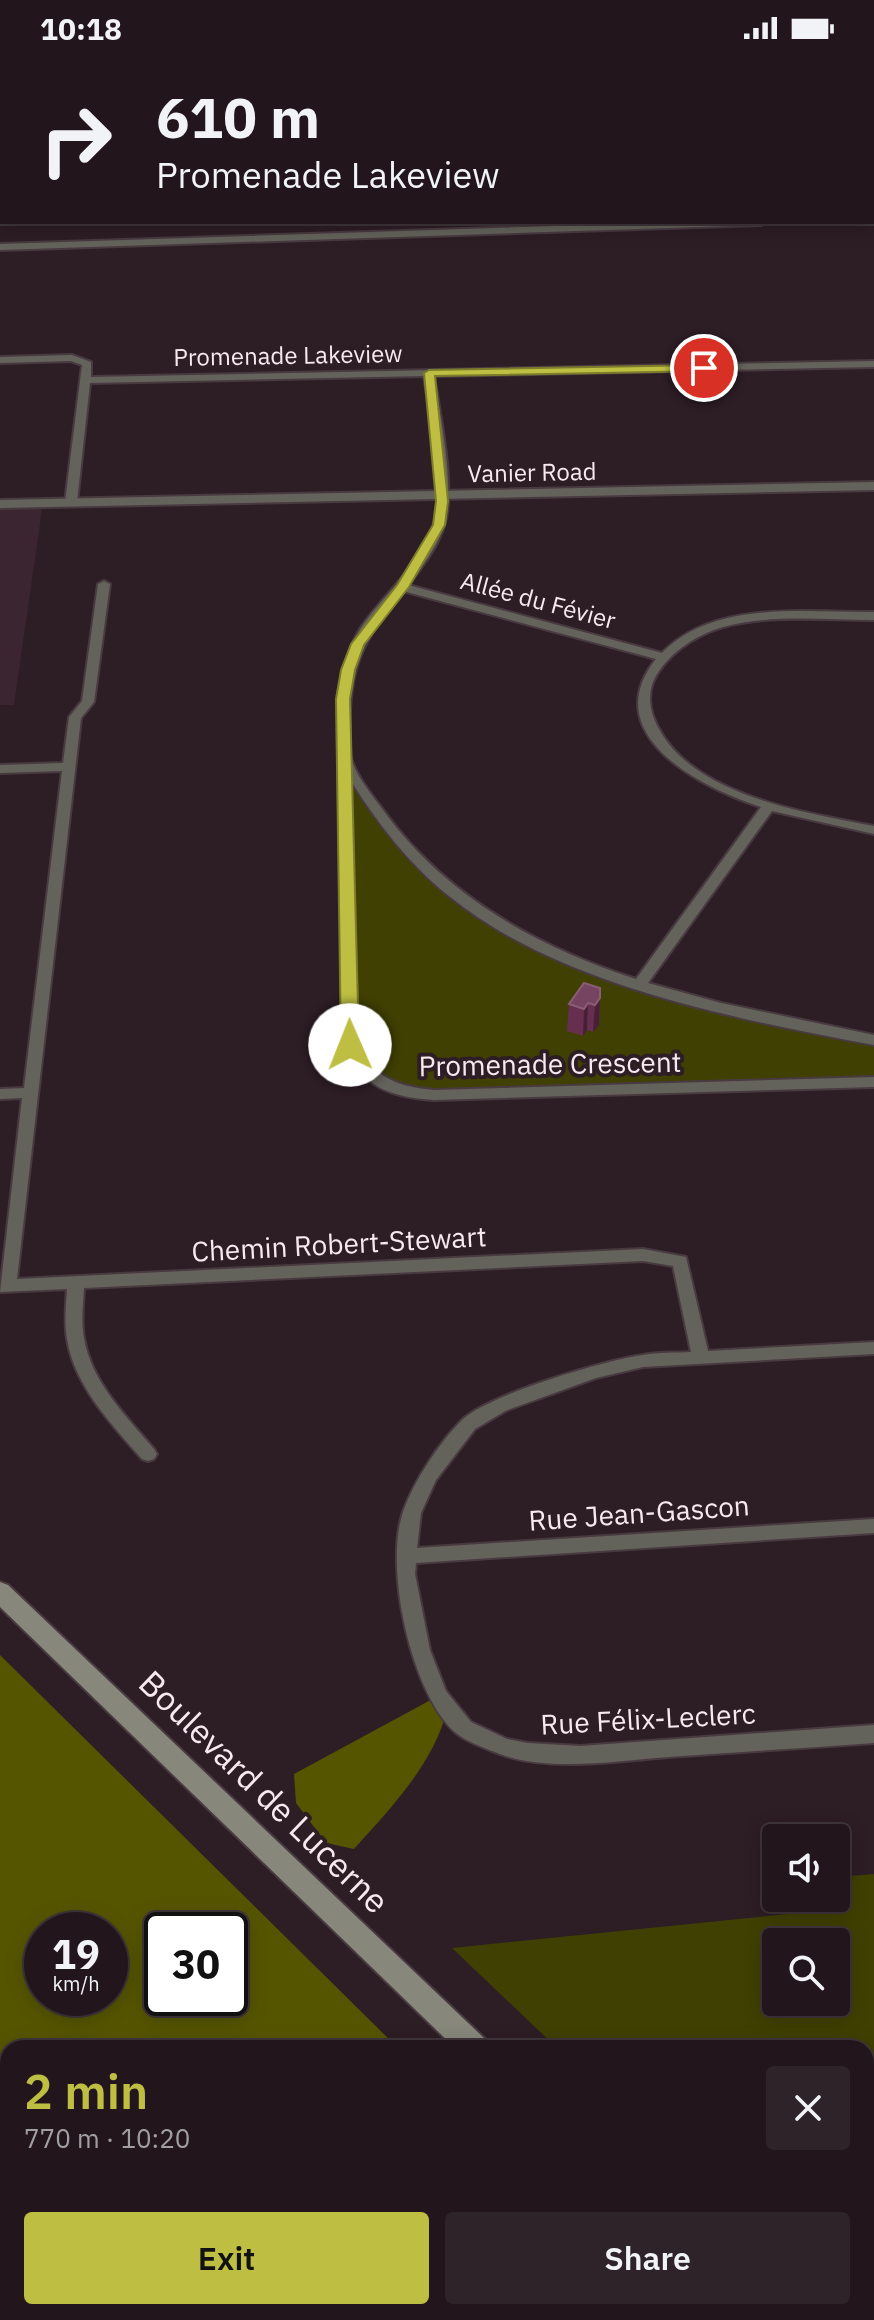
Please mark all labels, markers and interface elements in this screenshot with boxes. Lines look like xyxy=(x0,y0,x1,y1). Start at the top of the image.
text: 10:18 xyxy=(40,9,122,48)
text: 610 m xyxy=(156,81,320,153)
icon: right xyxy=(24,88,128,192)
text: Promenade Lakeview xyxy=(156,151,500,198)
pin xyxy=(670,334,738,402)
street label: Promenade Lakeview xyxy=(173,337,403,373)
icon: arrive xyxy=(682,346,726,390)
street label: Vanier Road xyxy=(467,455,597,489)
street label: Allée du Févier xyxy=(457,564,619,636)
position arrow xyxy=(308,1003,392,1087)
street label: Promenade Crescent xyxy=(418,1043,682,1084)
street label: Chemin Robert-Stewart xyxy=(191,1217,487,1270)
street label: Rue Jean-Gascon xyxy=(527,1486,751,1539)
street label: Boulevard de Lucerne xyxy=(130,1660,399,1922)
street label: Rue Félix-Leclerc xyxy=(539,1694,757,1743)
map controls xyxy=(762,1824,850,2016)
button: sound xyxy=(762,1824,850,1912)
speed limit sign: 30 xyxy=(144,1912,248,2016)
text: 19 xyxy=(52,1928,100,1980)
button: search xyxy=(762,1928,850,2016)
text: km/h xyxy=(52,1970,100,1997)
text: 2 min xyxy=(24,2060,148,2122)
button: close xyxy=(766,2066,850,2150)
text: 770 m · 10:20 xyxy=(24,2121,190,2155)
button: Exit xyxy=(24,2212,429,2304)
button: Share xyxy=(445,2212,850,2304)

